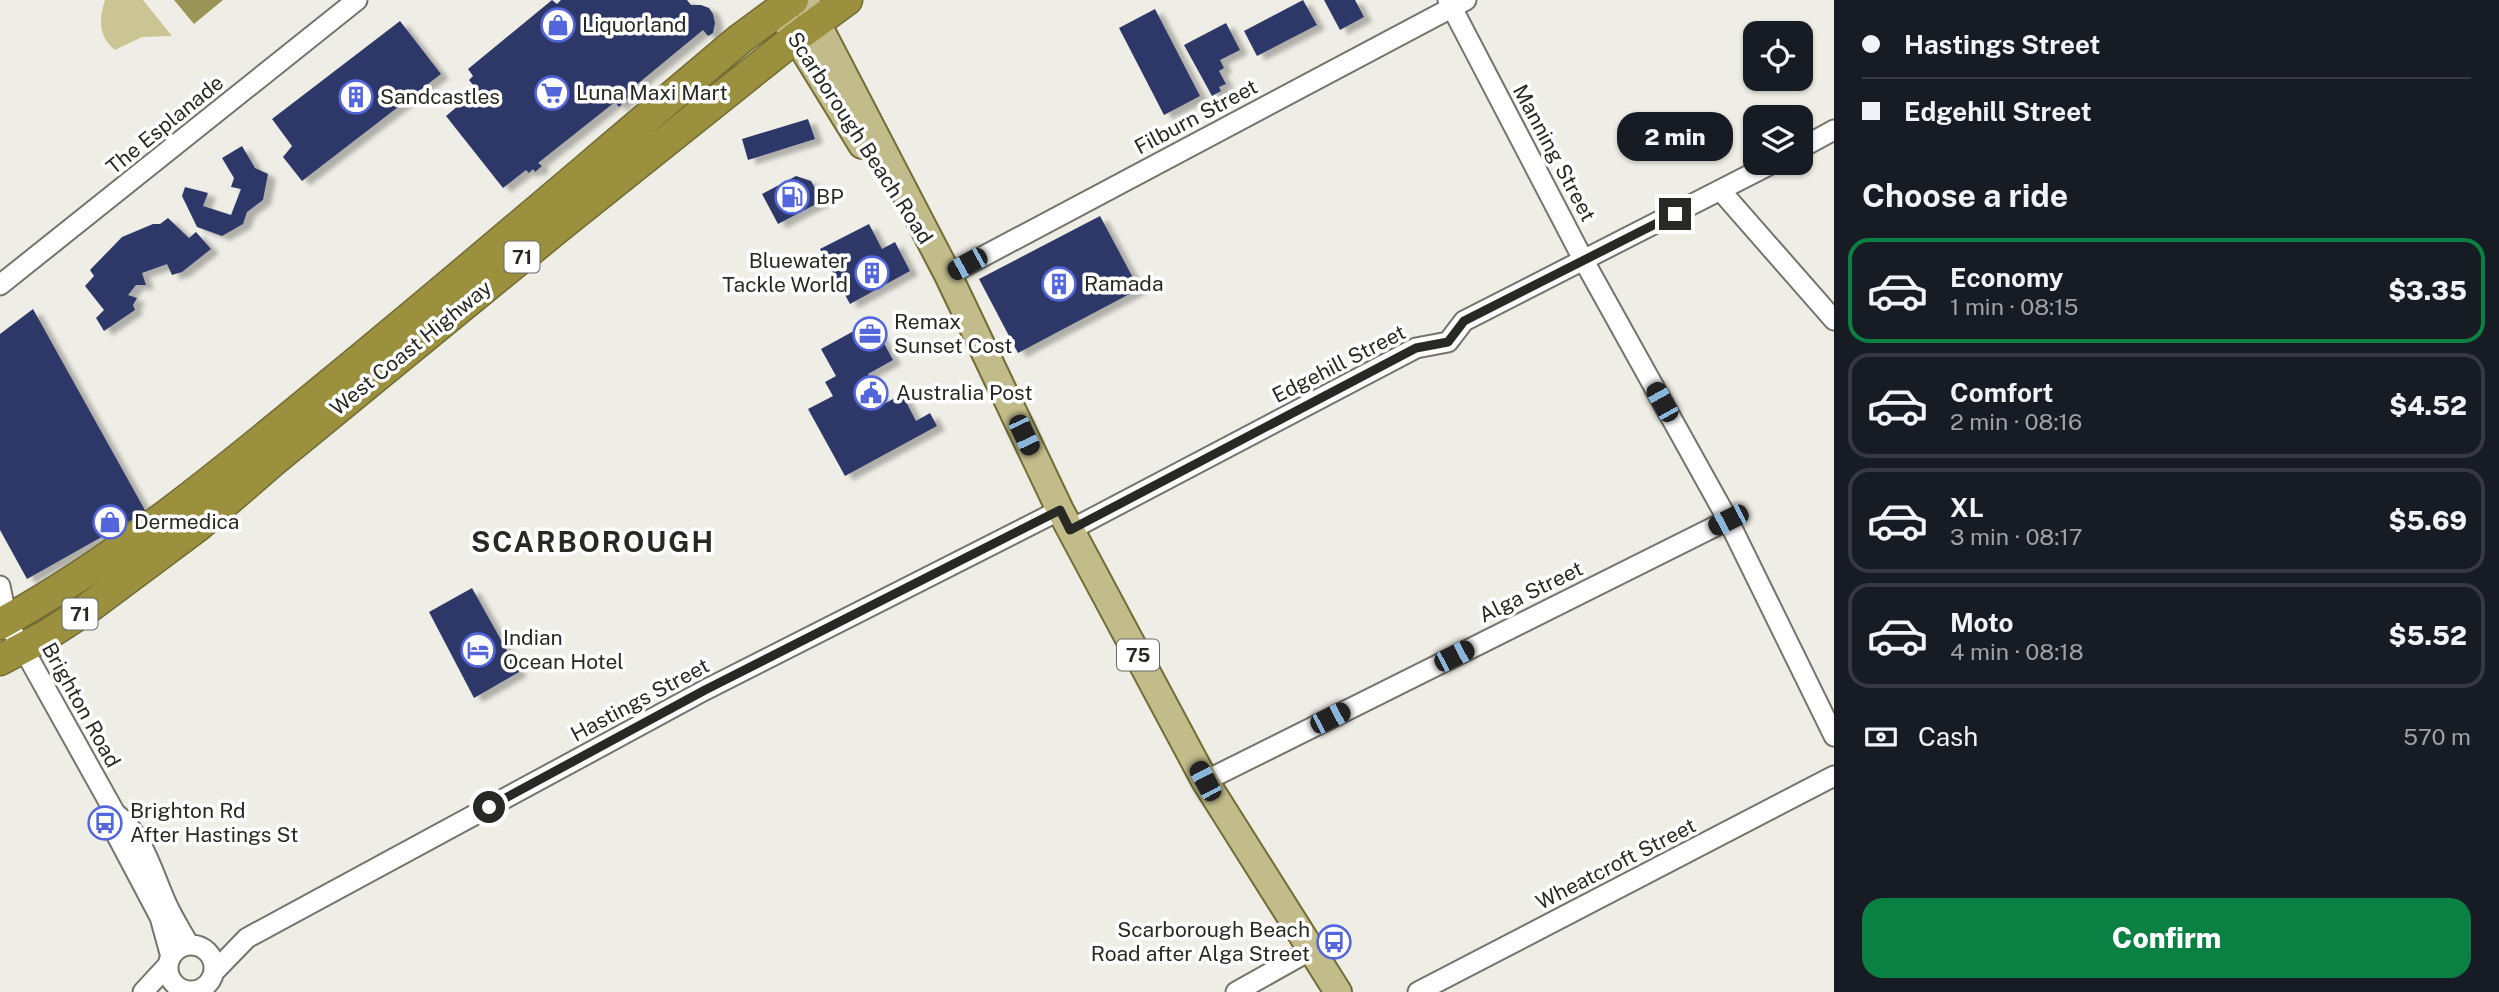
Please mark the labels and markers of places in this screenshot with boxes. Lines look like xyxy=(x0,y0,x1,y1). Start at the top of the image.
shop icon: Liquorland xyxy=(539,6,577,44)
place label: Liquorland xyxy=(582,12,687,37)
supermarket icon: Luna Maxi Mart xyxy=(533,74,571,112)
building icon: Sandcastles xyxy=(337,78,375,116)
place label: Luna Maxi Mart xyxy=(576,80,728,105)
place label: Sandcastles xyxy=(380,84,500,109)
fuel station icon: BP xyxy=(773,178,811,216)
place label: BP xyxy=(816,184,844,209)
place label: Bluewater Tackle World xyxy=(722,248,848,297)
building icon: Bluewater Tackle World xyxy=(853,254,891,292)
building icon: Ramada xyxy=(1040,265,1078,303)
place label: Ramada xyxy=(1084,271,1164,296)
place label: Remax Sunset Cost xyxy=(894,309,1013,358)
office icon: Remax Sunset Cost xyxy=(851,315,889,353)
public building icon: Australia Post xyxy=(852,374,890,412)
place label: Australia Post xyxy=(896,380,1033,405)
shop icon: Dermedica xyxy=(91,503,129,541)
place label: Dermedica xyxy=(134,509,239,534)
place label: Indian Ocean Hotel xyxy=(503,625,624,674)
hotel icon: Indian Ocean Hotel xyxy=(459,631,497,669)
place label: Brighton Rd After Hastings St xyxy=(130,798,298,847)
bus stop icon: Brighton Rd After Hastings St xyxy=(86,804,124,842)
place label: Scarborough Beach Road after Alga Street xyxy=(1091,917,1310,966)
bus stop icon: Scarborough Beach Road after Alga Street xyxy=(1315,923,1353,961)

